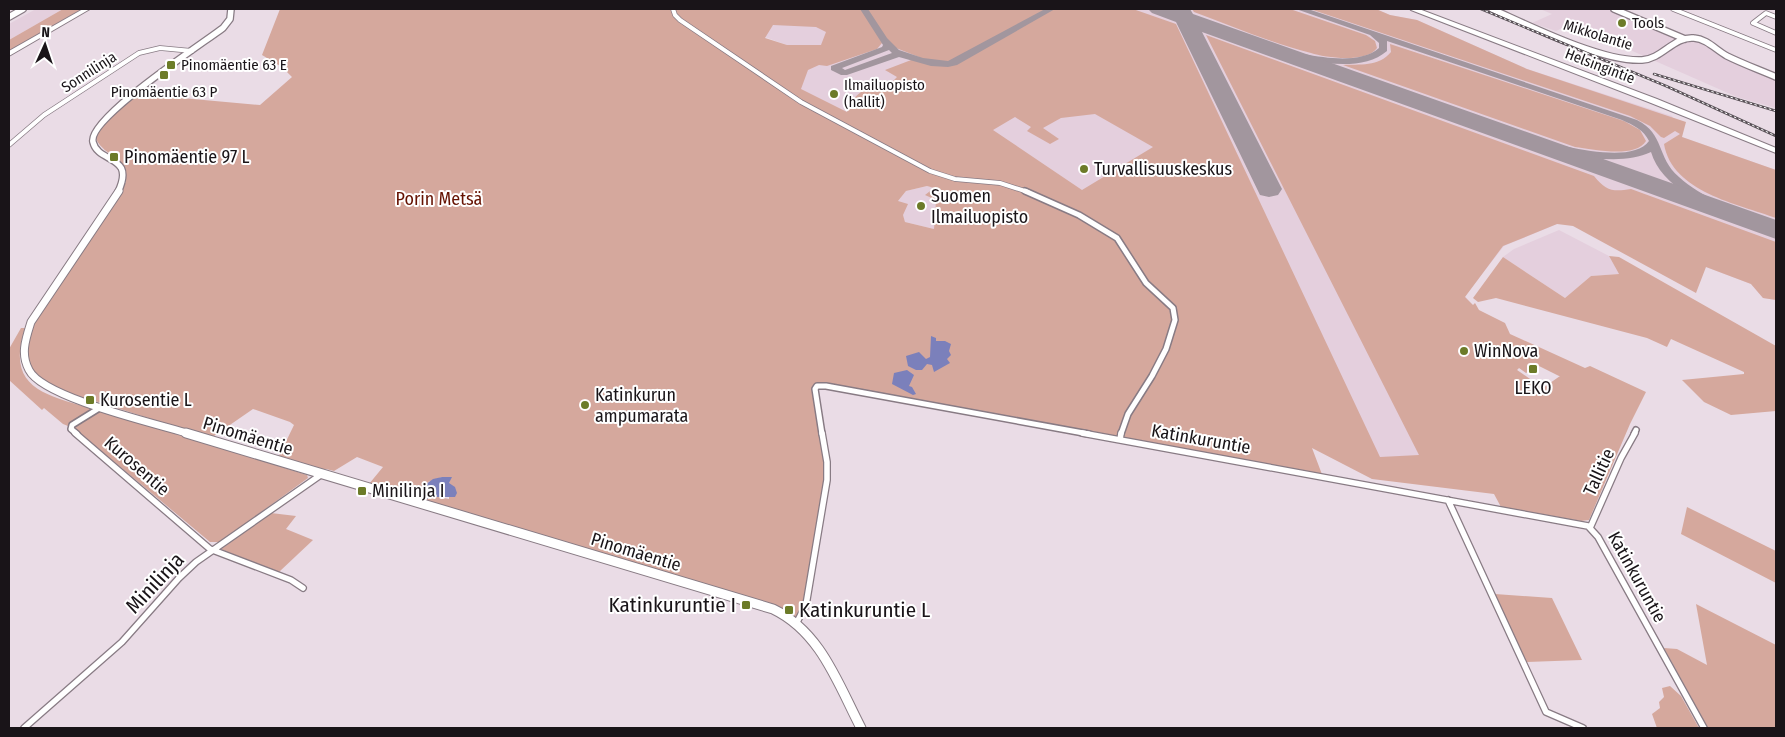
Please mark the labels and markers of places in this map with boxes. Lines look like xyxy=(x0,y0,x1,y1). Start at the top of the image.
place label: Tools xyxy=(1632,14,1664,32)
marker: Tools xyxy=(1616,17,1628,29)
place label: Pinomäentie 63 E xyxy=(181,56,287,74)
marker: Pinomäentie 63 E xyxy=(165,59,177,71)
marker: Pinomäentie 63 P xyxy=(158,69,170,81)
place label: Ilmailuopisto (hallit) xyxy=(844,76,925,111)
place label: Pinomäentie 63 P xyxy=(111,83,217,101)
marker: Ilmailuopisto (hallit) xyxy=(828,88,840,100)
place label: Pinomäentie 97 L xyxy=(124,146,250,168)
marker: Pinomäentie 97 L xyxy=(108,151,120,163)
place label: Turvallisuuskeskus xyxy=(1094,158,1232,180)
marker: Turvallisuuskeskus xyxy=(1078,163,1090,175)
place label: Suomen Ilmailuopisto xyxy=(931,185,1028,228)
marker: Suomen Ilmailuopisto xyxy=(915,200,927,212)
place label: WinNova xyxy=(1474,340,1539,362)
marker: WinNova xyxy=(1458,345,1470,357)
marker: LEKO xyxy=(1527,363,1539,375)
place label: LEKO xyxy=(1515,377,1552,399)
place label: Katinkurun ampumarata xyxy=(595,384,689,427)
place label: Kurosentie L xyxy=(100,389,192,411)
marker: Kurosentie L xyxy=(84,394,96,406)
marker: Katinkurun ampumarata xyxy=(579,399,591,411)
place label: Minilinja I xyxy=(372,480,444,502)
marker: Minilinja I xyxy=(356,485,368,497)
place label: Katinkuruntie I xyxy=(609,592,736,618)
place label: Katinkuruntie L xyxy=(799,597,931,623)
marker: Katinkuruntie I xyxy=(740,599,752,611)
marker: Katinkuruntie L xyxy=(783,604,795,616)

